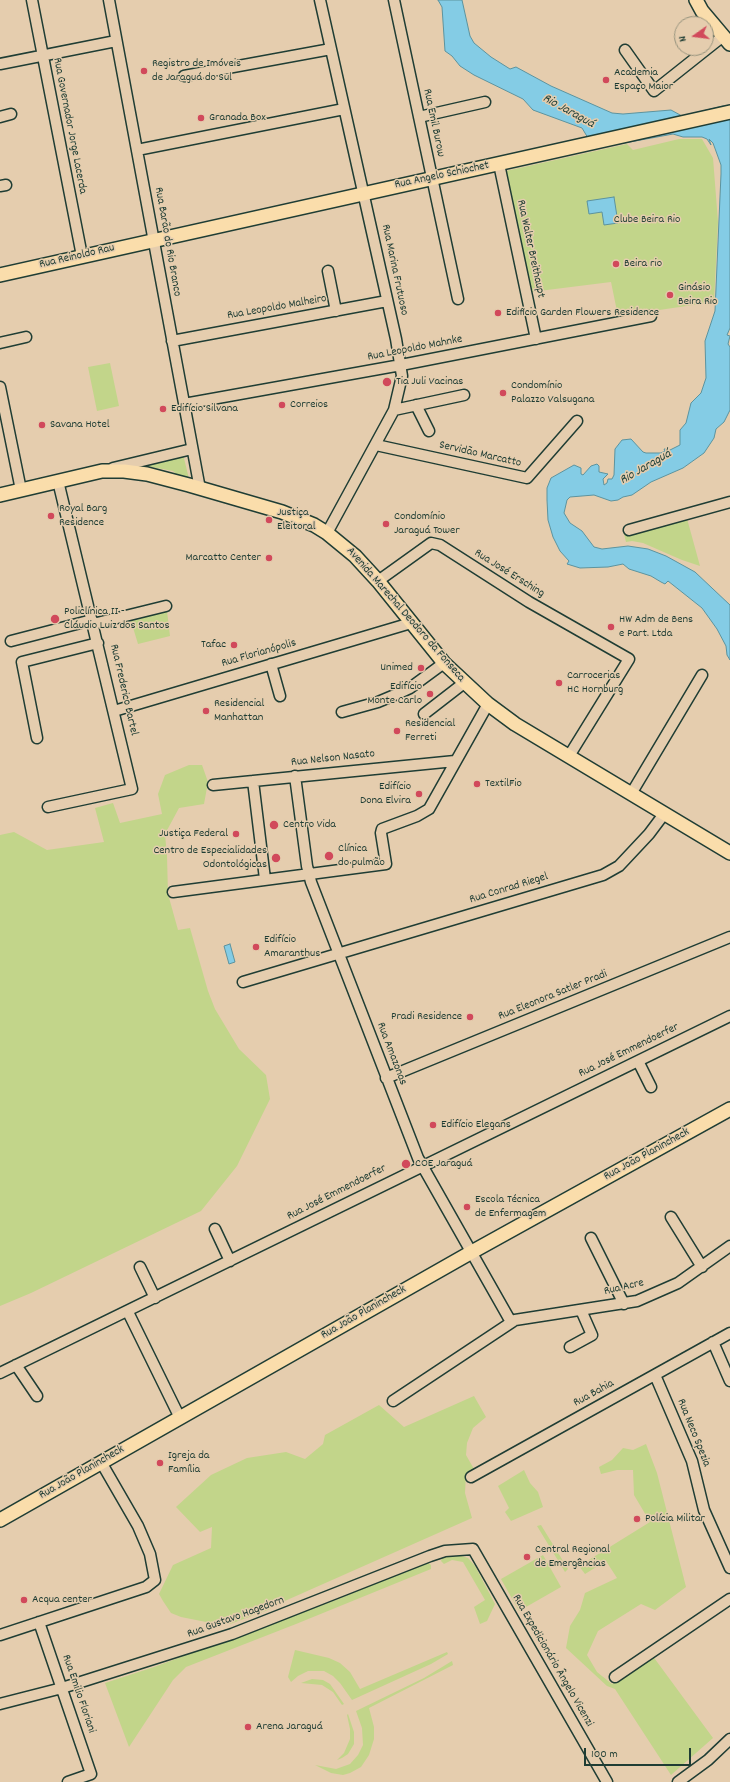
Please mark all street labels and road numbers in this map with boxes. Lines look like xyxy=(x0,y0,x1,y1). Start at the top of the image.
street label: Rua Governador Jorge Lacerda xyxy=(49,57,89,195)
street label: Rua Emil Burow xyxy=(419,88,447,158)
street label: Rua Angelo Schiochet xyxy=(393,159,491,193)
street label: Rua Barão do Rio Branco xyxy=(150,186,184,298)
street label: Rua Walter Breithaupt xyxy=(513,199,547,299)
street label: Rua Marina Frutuoso xyxy=(377,223,411,317)
street label: Rua Reinoldo Rau xyxy=(38,241,116,273)
street label: Rua Leopoldo Malheiro xyxy=(226,292,328,324)
street label: Rua Leopoldo Mahnke xyxy=(366,333,464,365)
street label: Servidão Marcatto xyxy=(438,439,522,471)
street label: Avenida Marechal Deodoro da Fonseca xyxy=(343,545,467,685)
street label: Rua José Ersching xyxy=(471,547,547,601)
street label: Rua Florianópolis xyxy=(220,636,298,672)
street label: Rua Frederico Bartel xyxy=(105,643,141,737)
street label: Rua Nelson Nasato xyxy=(290,747,376,771)
street label: Rua Conrad Riegel xyxy=(468,870,550,908)
street label: Rua Eleonora Satler Pradi xyxy=(496,968,610,1024)
street label: Rua Amazonas xyxy=(372,1021,410,1087)
street label: Rua José Emmendoerfer xyxy=(577,1021,681,1081)
street label: Rua João Planincheck xyxy=(602,1125,692,1185)
street label: Rua José Emmendoerfer xyxy=(285,1162,389,1224)
street label: Rua Acre xyxy=(603,1276,645,1300)
street label: Rua João Planincheck xyxy=(319,1283,409,1343)
street label: Rua Bahia xyxy=(571,1377,617,1411)
street label: Rua Neco Spezia xyxy=(673,1397,713,1469)
street label: Rua João Planincheck xyxy=(37,1443,127,1503)
street label: Rua Expedicionário Ângelo Vicenzi xyxy=(508,1592,596,1730)
street label: Rua Gustavo Hagedorn xyxy=(186,1594,286,1642)
street label: Rua Emilio Floriani xyxy=(58,1653,98,1735)

